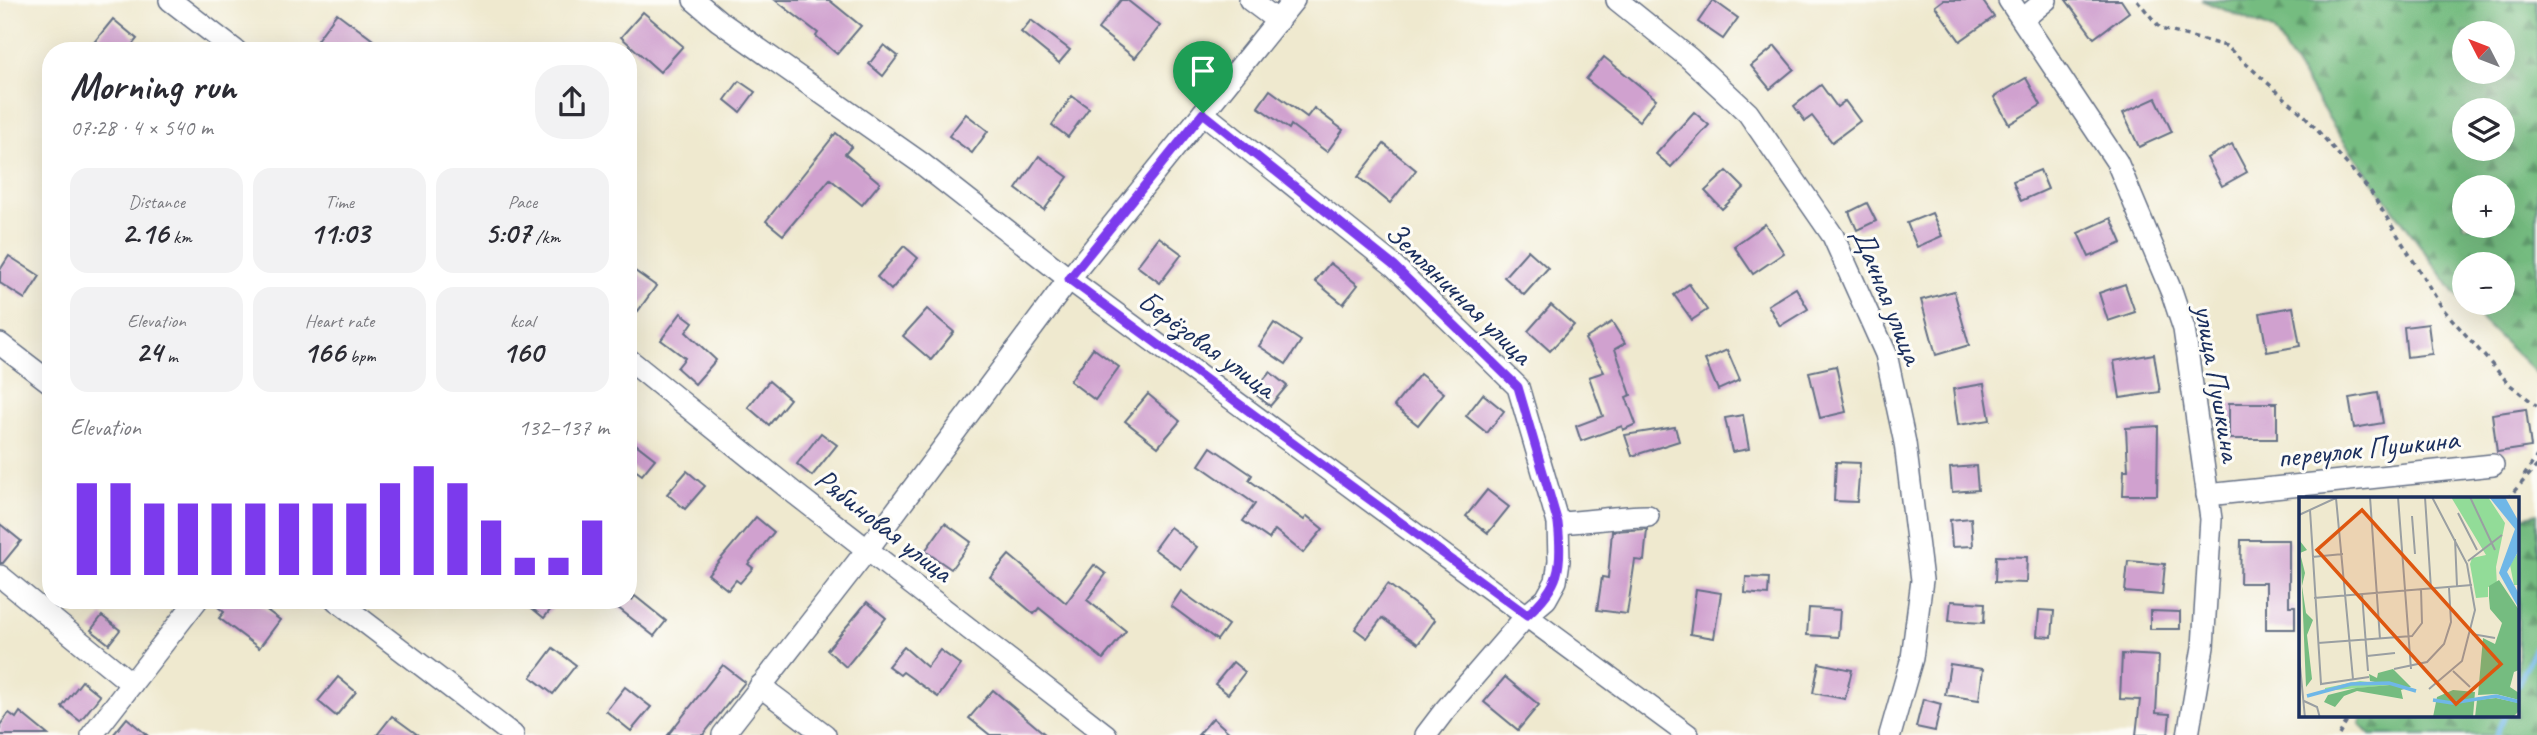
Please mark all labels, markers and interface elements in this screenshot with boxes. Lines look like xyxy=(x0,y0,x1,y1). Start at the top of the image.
north arrow xyxy=(2452,21,2515,84)
map controls xyxy=(2452,21,2515,315)
pin xyxy=(1173,41,1233,113)
icon: arrive xyxy=(1184,52,1222,90)
text: Morning run xyxy=(70,63,236,110)
button: share xyxy=(535,65,609,139)
button: layers xyxy=(2452,98,2515,161)
text: 07:28 · 4 × 540 m xyxy=(70,113,213,142)
button: + xyxy=(2452,175,2515,238)
text: Distance xyxy=(128,190,185,214)
text: Time xyxy=(325,190,354,214)
text: Pace xyxy=(508,190,537,214)
street label: Земляничная улица xyxy=(1377,213,1542,374)
text: 2.16 xyxy=(121,214,168,252)
text: 11:03 xyxy=(310,214,369,252)
text: 5:07 xyxy=(485,214,531,252)
street label: Дачная улица xyxy=(1844,222,1933,372)
text: km xyxy=(168,225,192,249)
text: /km xyxy=(531,225,560,249)
button: − xyxy=(2452,252,2515,315)
street label: Берёзовая улица xyxy=(1131,281,1285,408)
street label: улица Пушкина xyxy=(2185,300,2251,467)
text: Elevation xyxy=(127,309,186,333)
text: Heart rate xyxy=(305,309,374,333)
text: kcal xyxy=(510,309,535,333)
text: 24 xyxy=(135,333,162,371)
text: 166 xyxy=(303,333,345,371)
text: 160 xyxy=(502,333,543,371)
text: m xyxy=(162,344,178,368)
text: bpm xyxy=(345,344,376,368)
text: Elevation xyxy=(70,413,141,442)
text: 132–137 m xyxy=(518,413,609,442)
street label: переулок Пушкина xyxy=(2276,419,2462,476)
street label: Рябиновая улица xyxy=(807,459,962,592)
inset map xyxy=(2299,497,2520,718)

